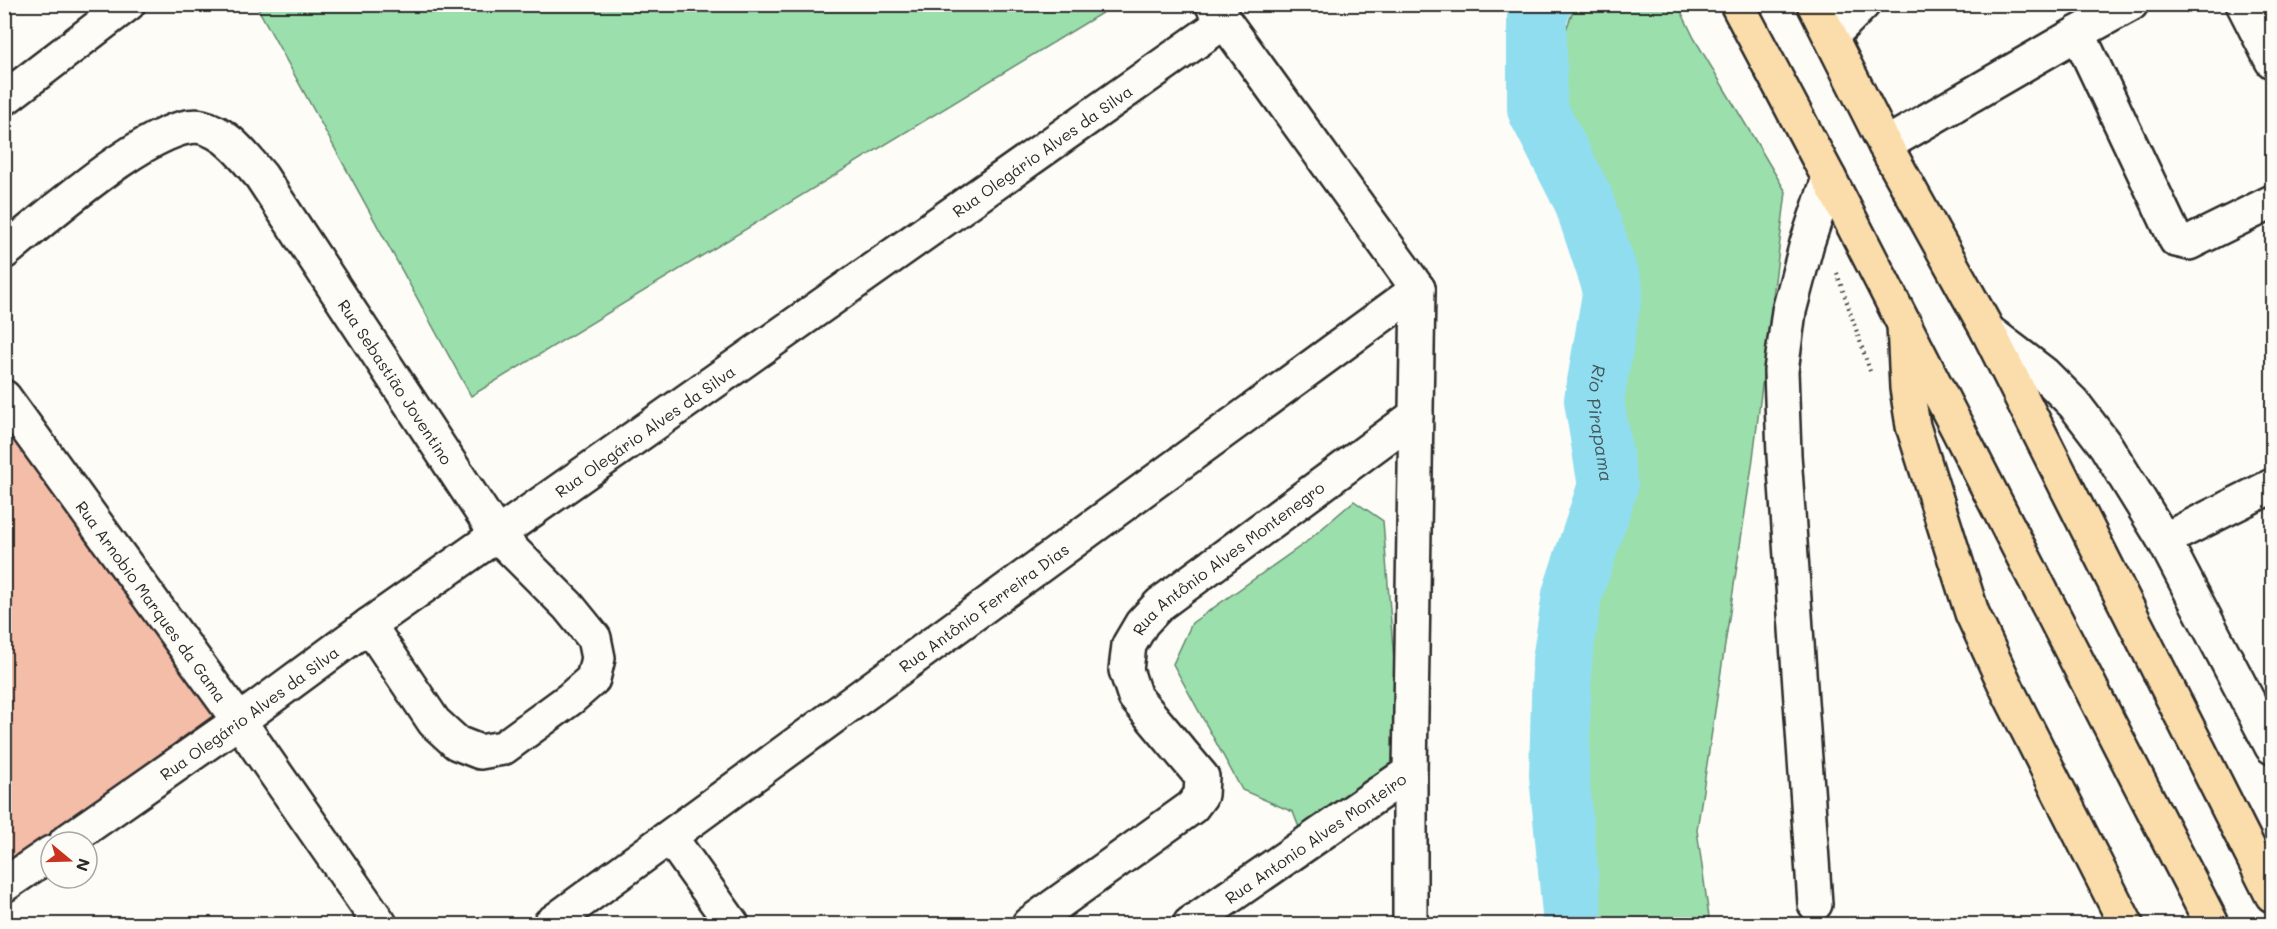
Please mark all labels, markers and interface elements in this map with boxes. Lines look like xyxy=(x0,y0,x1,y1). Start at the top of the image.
street label: Rua Olegário Alves da Silva xyxy=(948,80,1136,221)
street label: Rua Sebastião Joventino xyxy=(334,295,458,468)
street label: Rua Olegário Alves da Silva xyxy=(550,360,739,501)
water label: Rio Pirapama xyxy=(1582,363,1619,483)
street label: Rua Antônio Alves Montenegro xyxy=(1127,476,1328,638)
street label: Rua Arnobio Marques da Gama xyxy=(72,496,232,706)
street label: Rua Antônio Ferreira Dias xyxy=(894,538,1073,676)
street label: Rua Olegário Alves da Silva xyxy=(155,641,342,784)
street label: Rua Antonio Alves Monteiro xyxy=(1220,768,1410,908)
north arrow xyxy=(39,830,99,890)
text: N xyxy=(72,856,96,874)

